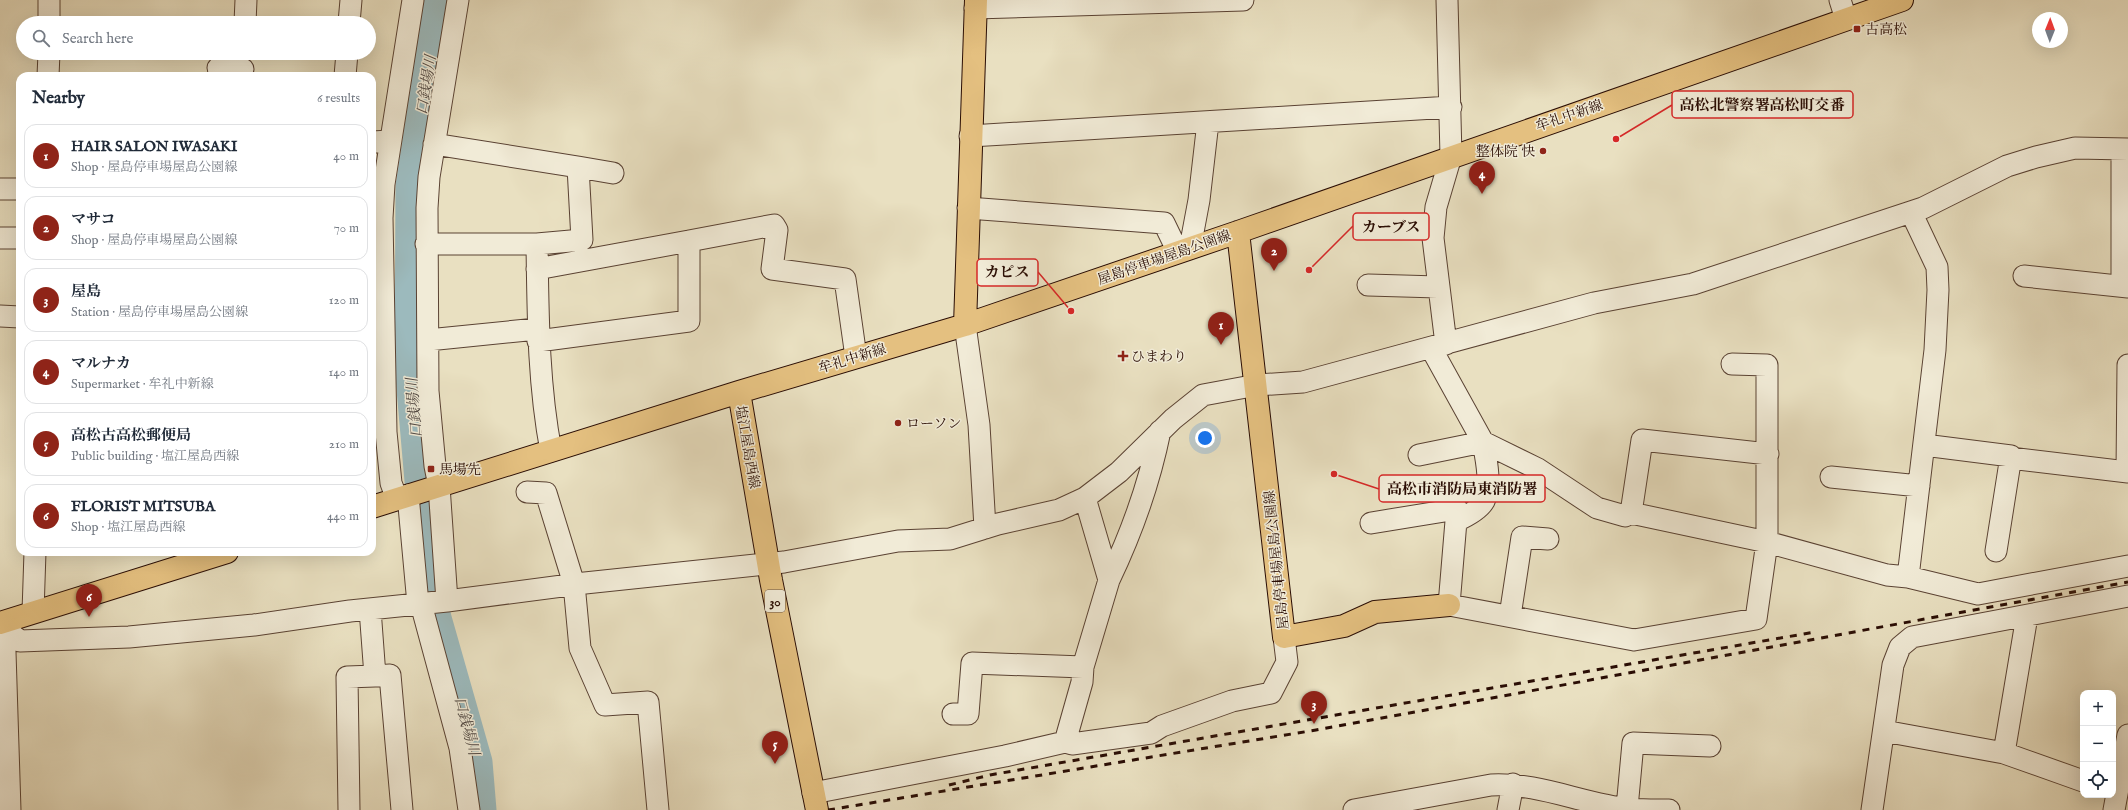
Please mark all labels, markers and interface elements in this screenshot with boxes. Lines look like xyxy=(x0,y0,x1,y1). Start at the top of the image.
north arrow xyxy=(2032,12,2068,48)
search box xyxy=(16,16,376,60)
place label: 古高松 xyxy=(1865,21,1907,39)
marker: 古高松 xyxy=(1852,24,1862,34)
icon: search xyxy=(30,27,52,49)
text: Search here xyxy=(62,29,133,48)
water label: 口銭場川 xyxy=(412,52,441,116)
text: Nearby xyxy=(32,88,85,109)
text: 6 results xyxy=(317,90,360,107)
callout: 高松北警察署高松町交番 xyxy=(1672,91,1853,118)
street label: 牟礼中新線 xyxy=(1533,96,1605,136)
text: 高松北警察署高松町交番 xyxy=(1679,96,1845,115)
text: HAIR SALON IWASAKI xyxy=(71,137,237,156)
place label: 整体院 快 xyxy=(1476,143,1535,161)
marker: 整体院 快 xyxy=(1538,146,1548,156)
text: 1 xyxy=(44,148,48,165)
text: 40 m xyxy=(333,148,359,165)
text: Shop · 屋島停車場屋島公園線 xyxy=(71,159,237,176)
pin: 4 xyxy=(1469,161,1495,194)
text: マサコ xyxy=(71,210,115,229)
callout: カーブス xyxy=(1353,213,1429,240)
text: カーブス xyxy=(1362,218,1420,237)
text: 2 xyxy=(43,220,49,237)
text: 70 m xyxy=(334,220,359,237)
street label: 屋島停車場屋島公園線 xyxy=(1095,227,1233,289)
text: Shop · 屋島停車場屋島公園線 xyxy=(71,232,237,249)
pin: 2 xyxy=(1261,238,1287,271)
callout: カピス xyxy=(977,259,1038,286)
text: カピス xyxy=(984,263,1030,282)
text: 屋島 xyxy=(71,282,101,301)
text: 3 xyxy=(44,292,48,309)
text: 120 m xyxy=(329,292,359,309)
text: Station · 屋島停車場屋島公園線 xyxy=(71,304,248,321)
pin: 1 xyxy=(1208,312,1234,345)
street label: 牟礼中新線 xyxy=(816,340,888,378)
place label: ひまわり xyxy=(1131,348,1187,366)
marker: ひまわり xyxy=(1118,351,1128,361)
text: マルナカ xyxy=(71,354,131,373)
text: 4 xyxy=(43,364,49,381)
text: 140 m xyxy=(329,364,359,381)
water label: 口銭場川 xyxy=(402,375,427,439)
text: Supermarket · 牟礼中新線 xyxy=(71,376,213,393)
street label: 塩江屋島西線 xyxy=(731,404,763,490)
place label: ローソン xyxy=(906,415,961,433)
marker: ローソン xyxy=(893,418,903,428)
text: 高松古高松郵便局 xyxy=(71,426,191,445)
your location xyxy=(1195,428,1215,448)
text: 5 xyxy=(44,436,48,453)
text: 210 m xyxy=(329,436,359,453)
text: Public building · 塩江屋島西線 xyxy=(71,448,239,465)
place label: 馬場先 xyxy=(439,461,481,479)
marker: 馬場先 xyxy=(426,464,436,474)
callout: 高松市消防局東消防署 xyxy=(1379,475,1545,502)
text: 高松市消防局東消防署 xyxy=(1387,480,1537,499)
street label: 屋島停車場屋島公園線 xyxy=(1261,489,1293,630)
text: FLORIST MITSUBA xyxy=(71,497,215,516)
text: 6 xyxy=(43,508,49,525)
text: 440 m xyxy=(327,508,359,525)
text: Shop · 塩江屋島西線 xyxy=(71,519,185,536)
pin: 6 xyxy=(76,584,102,617)
road number: 30 xyxy=(765,590,785,612)
map controls xyxy=(2080,690,2116,798)
button: + xyxy=(2080,690,2116,726)
pin: 3 xyxy=(1301,691,1327,724)
water label: 口銭場川 xyxy=(450,695,484,759)
button: − xyxy=(2080,726,2116,762)
pin: 5 xyxy=(762,731,788,764)
button: locate xyxy=(2080,762,2116,798)

